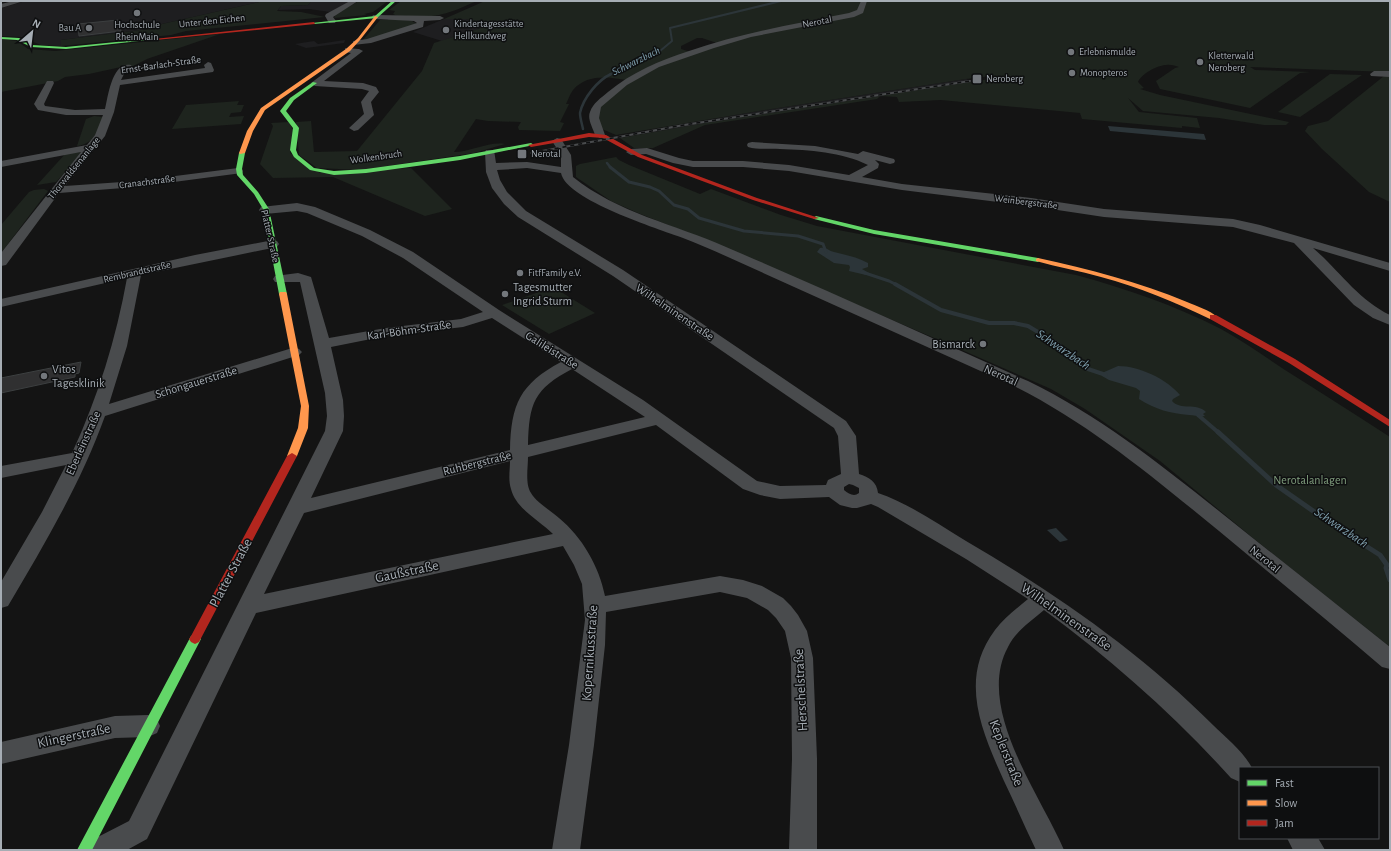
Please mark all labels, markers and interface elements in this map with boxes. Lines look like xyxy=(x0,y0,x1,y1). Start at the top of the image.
marker: Hochschule RheinMain xyxy=(132,8,142,18)
north arrow xyxy=(12,12,52,52)
street label: Unter den Eichen xyxy=(178,13,246,29)
street label: Nerotal xyxy=(801,14,833,30)
text: N xyxy=(30,17,42,30)
place label: Kindertagesstätte Hellkundweg xyxy=(454,19,524,41)
place label: Hochschule RheinMain xyxy=(114,20,160,42)
place label: Bau A xyxy=(58,23,81,33)
marker: Bau A xyxy=(84,23,94,33)
marker: Kindertagesstätte Hellkundweg xyxy=(441,25,451,35)
water label: Schwarzbach xyxy=(610,45,662,77)
marker: Erlebnismulde xyxy=(1066,47,1076,57)
place label: Erlebnismulde xyxy=(1079,47,1136,57)
place label: Kletterwald Neroberg xyxy=(1208,51,1254,73)
street label: Ernst-Barlach-Straße xyxy=(120,54,202,76)
marker: Kletterwald Neroberg xyxy=(1195,57,1205,67)
marker: Monopteros xyxy=(1067,68,1077,78)
place label: Monopteros xyxy=(1080,68,1127,78)
marker: Neroberg xyxy=(971,73,983,85)
place label: Neroberg xyxy=(986,74,1023,84)
street label: Thorwaldsenanlage xyxy=(46,135,102,201)
street label: Wolkenbruch xyxy=(349,148,403,166)
marker: Nerotal xyxy=(516,148,528,160)
place label: Nerotal xyxy=(531,149,561,159)
street label: Cranachstraße xyxy=(118,174,176,190)
street label: Weinbergstraße xyxy=(994,193,1058,211)
street label: Platter Straße xyxy=(259,209,281,264)
street label: Rembrandtstraße xyxy=(102,259,172,285)
marker: FitfFamily e.V. xyxy=(515,268,525,278)
place label: FitfFamily e.V. xyxy=(528,268,581,278)
place label: Tagesmutter Ingrid Sturm xyxy=(513,281,572,307)
street label: Wilhelminenstraße xyxy=(634,281,716,343)
marker: Tagesmutter Ingrid Sturm xyxy=(500,289,510,299)
street label: Karl-Böhm-Straße xyxy=(366,318,452,342)
water label: Schwarzbach xyxy=(1034,327,1092,373)
street label: Galileistraße xyxy=(524,329,580,371)
place label: Bismarck xyxy=(932,338,976,350)
marker: Bismarck xyxy=(978,339,988,349)
street label: Nerotal xyxy=(982,362,1020,388)
place label: Vitos Tagesklinik xyxy=(52,363,105,389)
street label: Schongauerstraße xyxy=(154,364,238,400)
marker: Vitos Tagesklinik xyxy=(39,371,49,381)
street label: Eberleinstraße xyxy=(64,409,102,477)
street label: Ruhbergstraße xyxy=(442,449,512,477)
park label: Nerotalanlagen xyxy=(1273,474,1347,486)
water label: Schwarzbach xyxy=(1312,505,1370,551)
street label: Platter Straße xyxy=(207,536,255,610)
street label: Nerotal xyxy=(1247,543,1283,575)
street label: Gaußstraße xyxy=(374,558,440,586)
street label: Wilhelminenstraße xyxy=(1018,581,1114,653)
street label: Kopernikusstraße xyxy=(580,604,600,702)
street label: Herschelstraße xyxy=(792,648,810,732)
street label: Keplerstraße xyxy=(986,718,1026,788)
street label: Klingerstraße xyxy=(36,721,112,751)
legend xyxy=(1239,767,1379,839)
text: Fast xyxy=(1275,777,1294,789)
text: Slow xyxy=(1275,797,1297,809)
text: Jam xyxy=(1275,817,1294,829)

